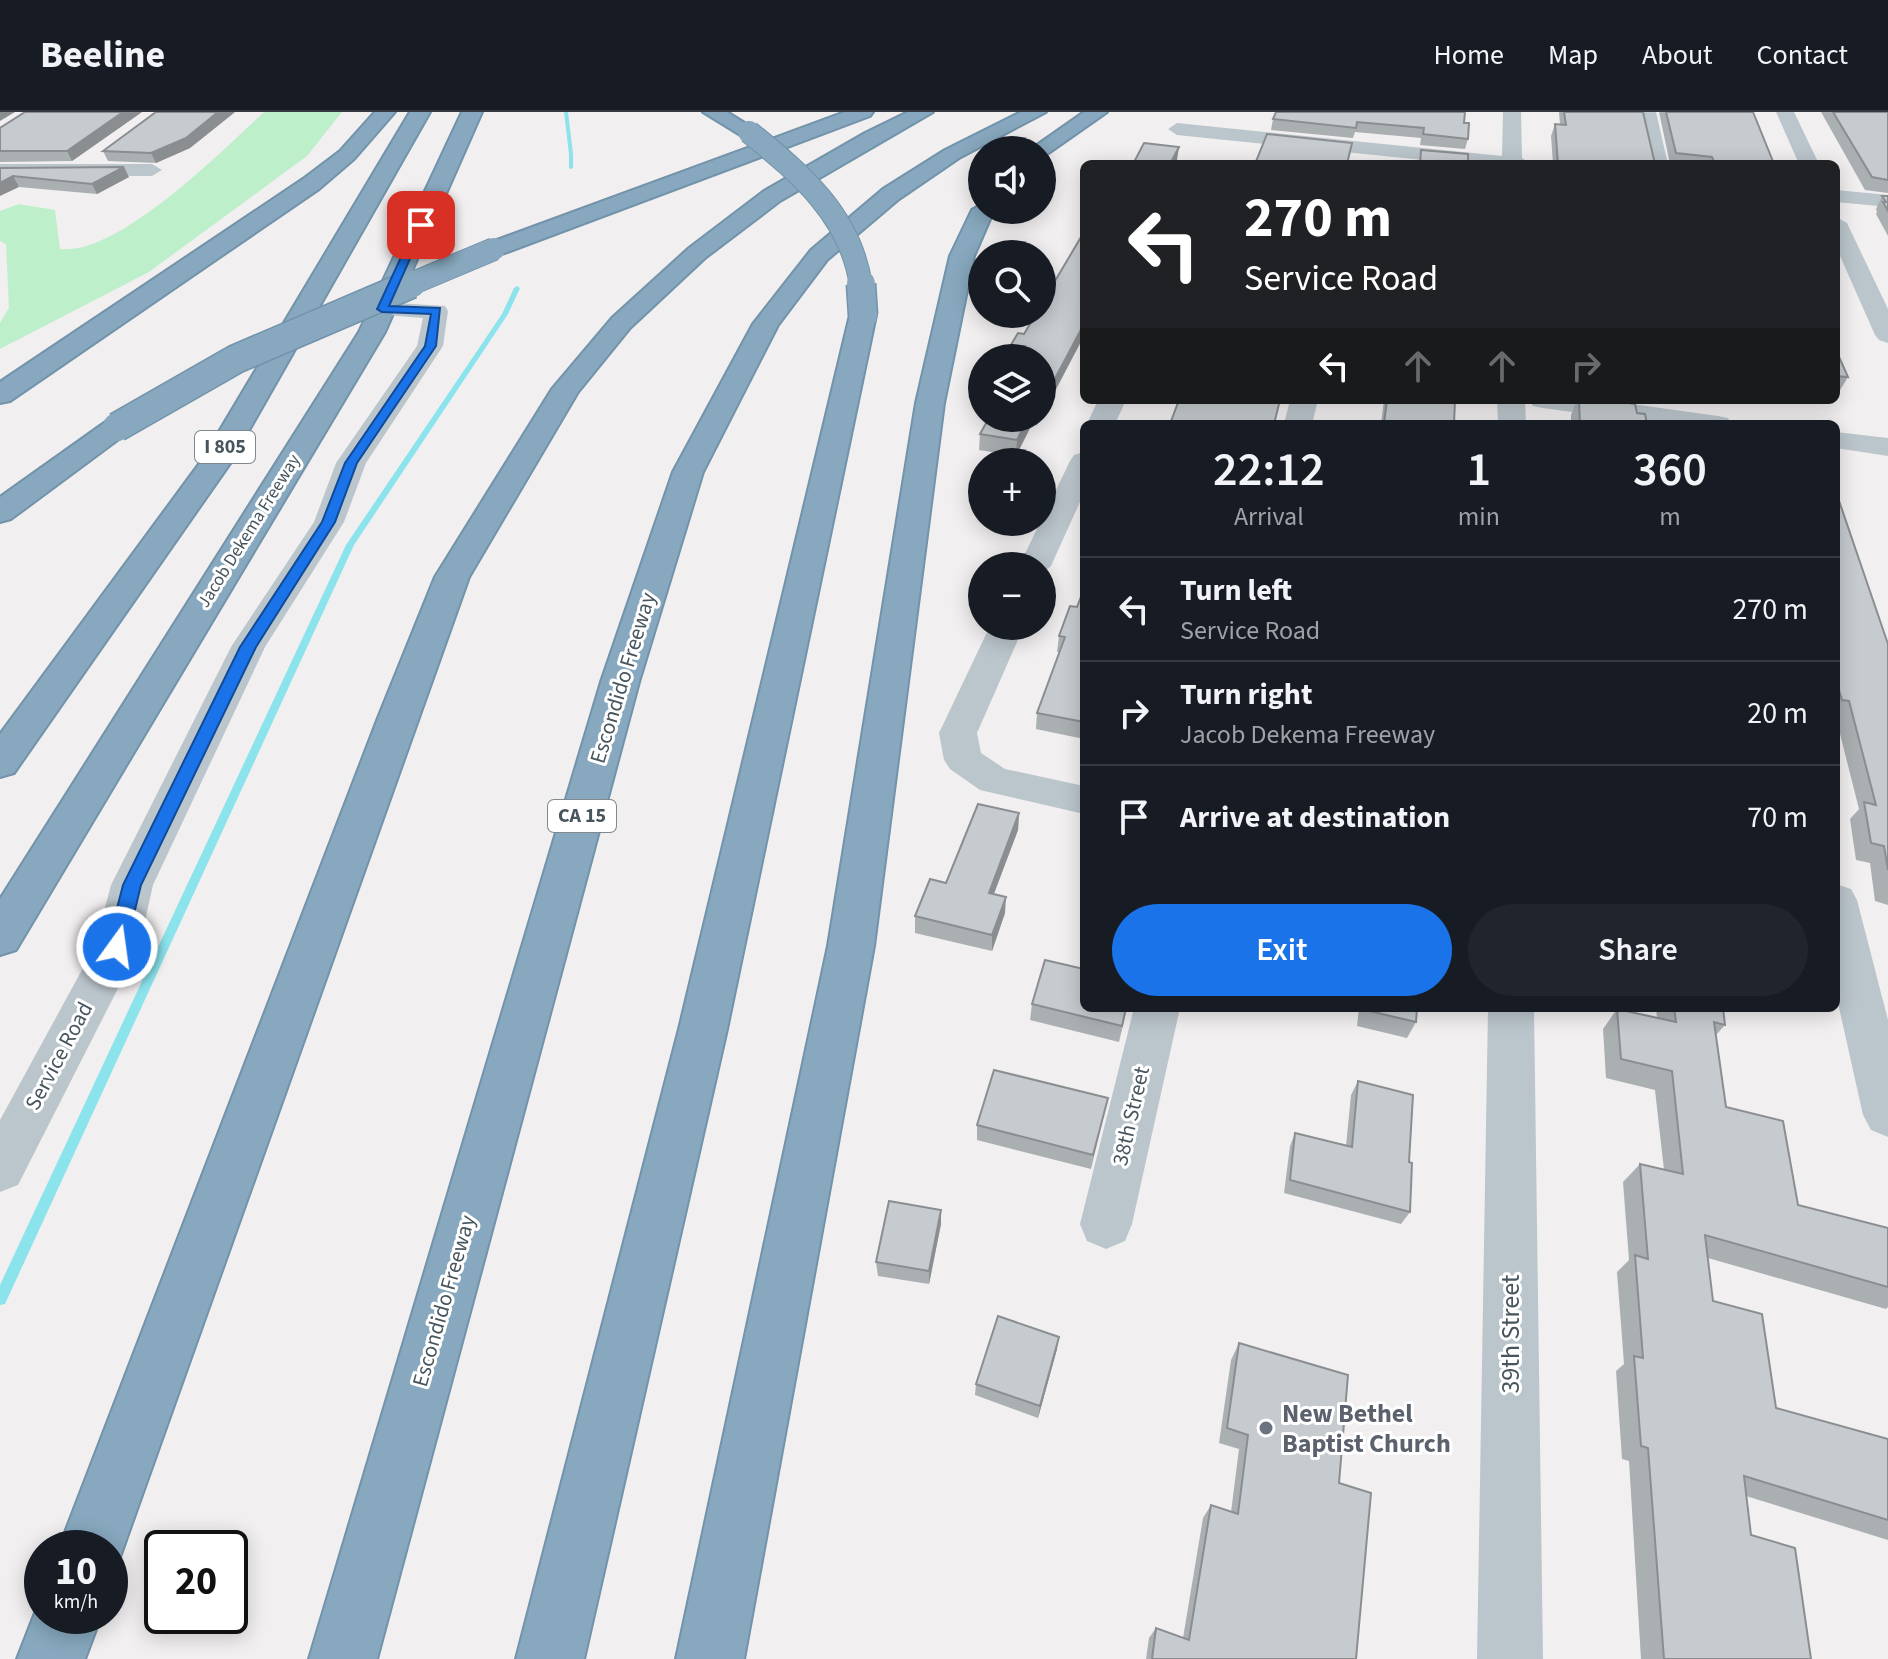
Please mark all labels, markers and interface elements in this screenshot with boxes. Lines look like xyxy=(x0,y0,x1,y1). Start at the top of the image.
text: Beeline xyxy=(40,28,165,82)
text: Home xyxy=(1433,35,1504,75)
text: Map xyxy=(1548,35,1598,75)
text: About xyxy=(1642,35,1713,75)
text: Contact xyxy=(1757,35,1848,75)
map controls xyxy=(968,136,1056,640)
button: sound xyxy=(968,136,1056,224)
text: 270 m xyxy=(1244,179,1392,258)
pin xyxy=(387,191,455,259)
icon: left xyxy=(1112,192,1216,296)
icon: arrive xyxy=(399,203,443,247)
button: search xyxy=(968,240,1056,328)
text: Service Road xyxy=(1244,253,1438,304)
button: layers xyxy=(968,344,1056,432)
icon: left xyxy=(1312,344,1356,388)
icon: ahead xyxy=(1396,344,1440,388)
icon: ahead xyxy=(1480,344,1524,388)
icon: right xyxy=(1564,344,1608,388)
road number: I 805 xyxy=(195,431,255,463)
text: 22:12 xyxy=(1213,436,1325,504)
text: 1 xyxy=(1467,436,1491,504)
text: 360 xyxy=(1633,436,1707,504)
button: + xyxy=(968,448,1056,536)
street label: Jacob Dekema Freeway xyxy=(192,449,307,613)
text: Arrival xyxy=(1234,498,1304,535)
text: min xyxy=(1458,498,1500,535)
text: m xyxy=(1659,498,1681,535)
button: − xyxy=(968,552,1056,640)
text: Turn left xyxy=(1180,569,1292,612)
icon: left xyxy=(1112,587,1156,631)
street label: Escondido Freeway xyxy=(582,588,664,767)
text: 270 m xyxy=(1732,588,1808,631)
text: Service Road xyxy=(1180,612,1320,649)
text: Turn right xyxy=(1180,673,1312,716)
icon: right xyxy=(1112,691,1156,735)
text: 20 m xyxy=(1747,692,1808,735)
text: Jacob Dekema Freeway xyxy=(1180,716,1435,753)
icon: arrive xyxy=(1112,795,1156,839)
text: Arrive at destination xyxy=(1180,796,1450,839)
text: 70 m xyxy=(1747,796,1808,839)
road number: CA 15 xyxy=(548,800,616,832)
button: Exit xyxy=(1112,904,1452,996)
button: Share xyxy=(1468,904,1808,996)
position arrow xyxy=(75,905,159,989)
street label: Service Road xyxy=(17,996,101,1116)
street label: 38th Street xyxy=(1104,1063,1158,1169)
street label: Escondido Freeway xyxy=(404,1211,484,1391)
street label: 39th Street xyxy=(1492,1274,1529,1394)
place label: New Bethel Baptist Church xyxy=(1282,1395,1451,1462)
marker: New Bethel Baptist Church xyxy=(1257,1419,1275,1437)
speed limit sign: 20 xyxy=(144,1530,248,1634)
text: 10 xyxy=(55,1543,97,1600)
text: km/h xyxy=(54,1588,98,1616)

